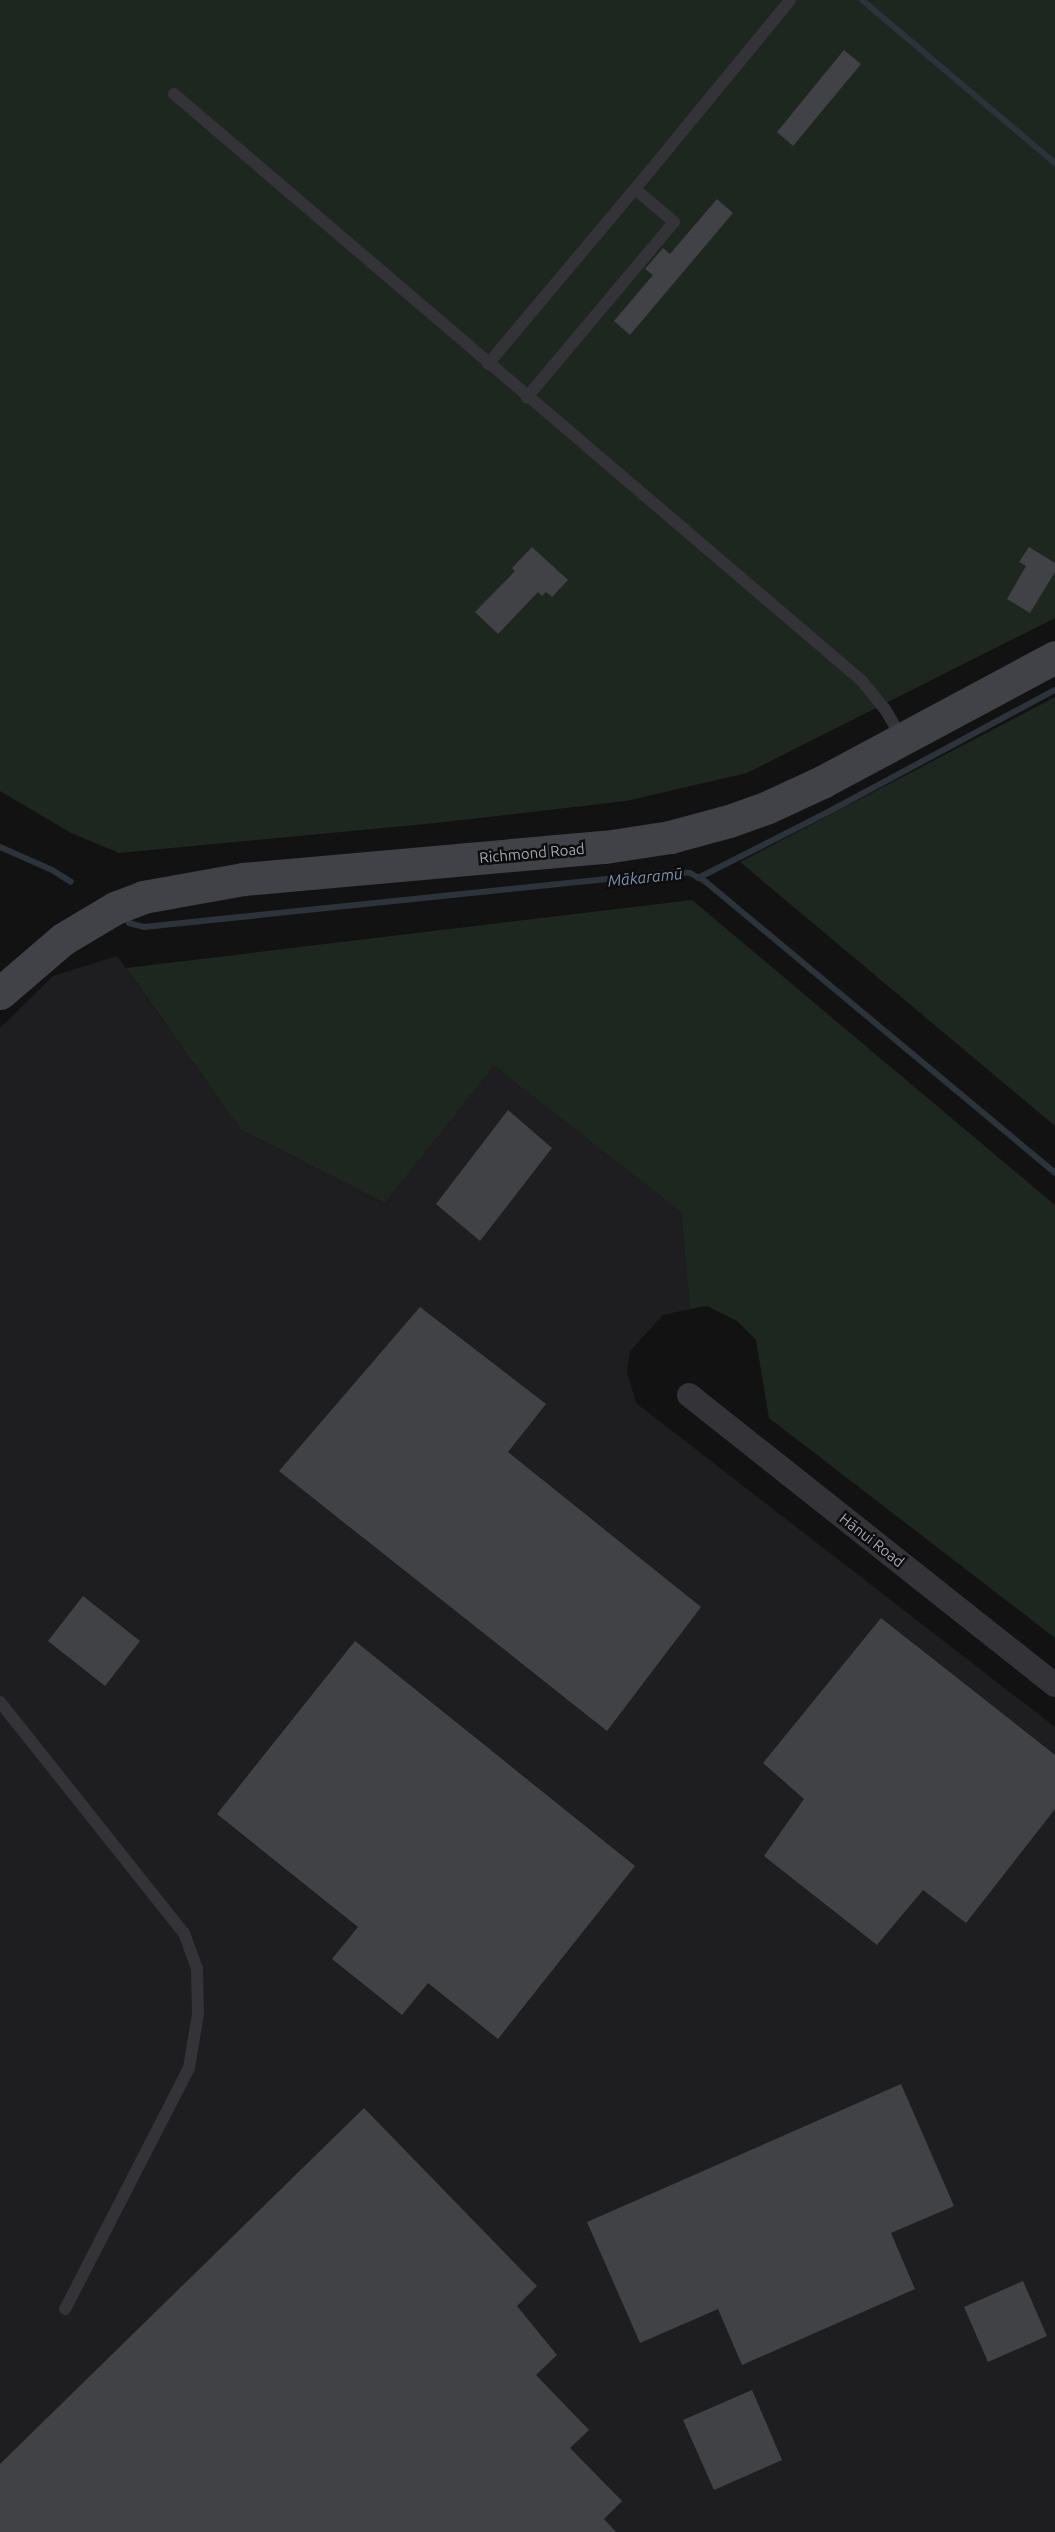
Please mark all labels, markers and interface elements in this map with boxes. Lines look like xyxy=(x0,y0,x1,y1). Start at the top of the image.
street label: Richmond Road xyxy=(479,839,585,867)
water label: Mākaramū xyxy=(607,864,683,890)
street label: Hānui Road xyxy=(836,1509,908,1571)

